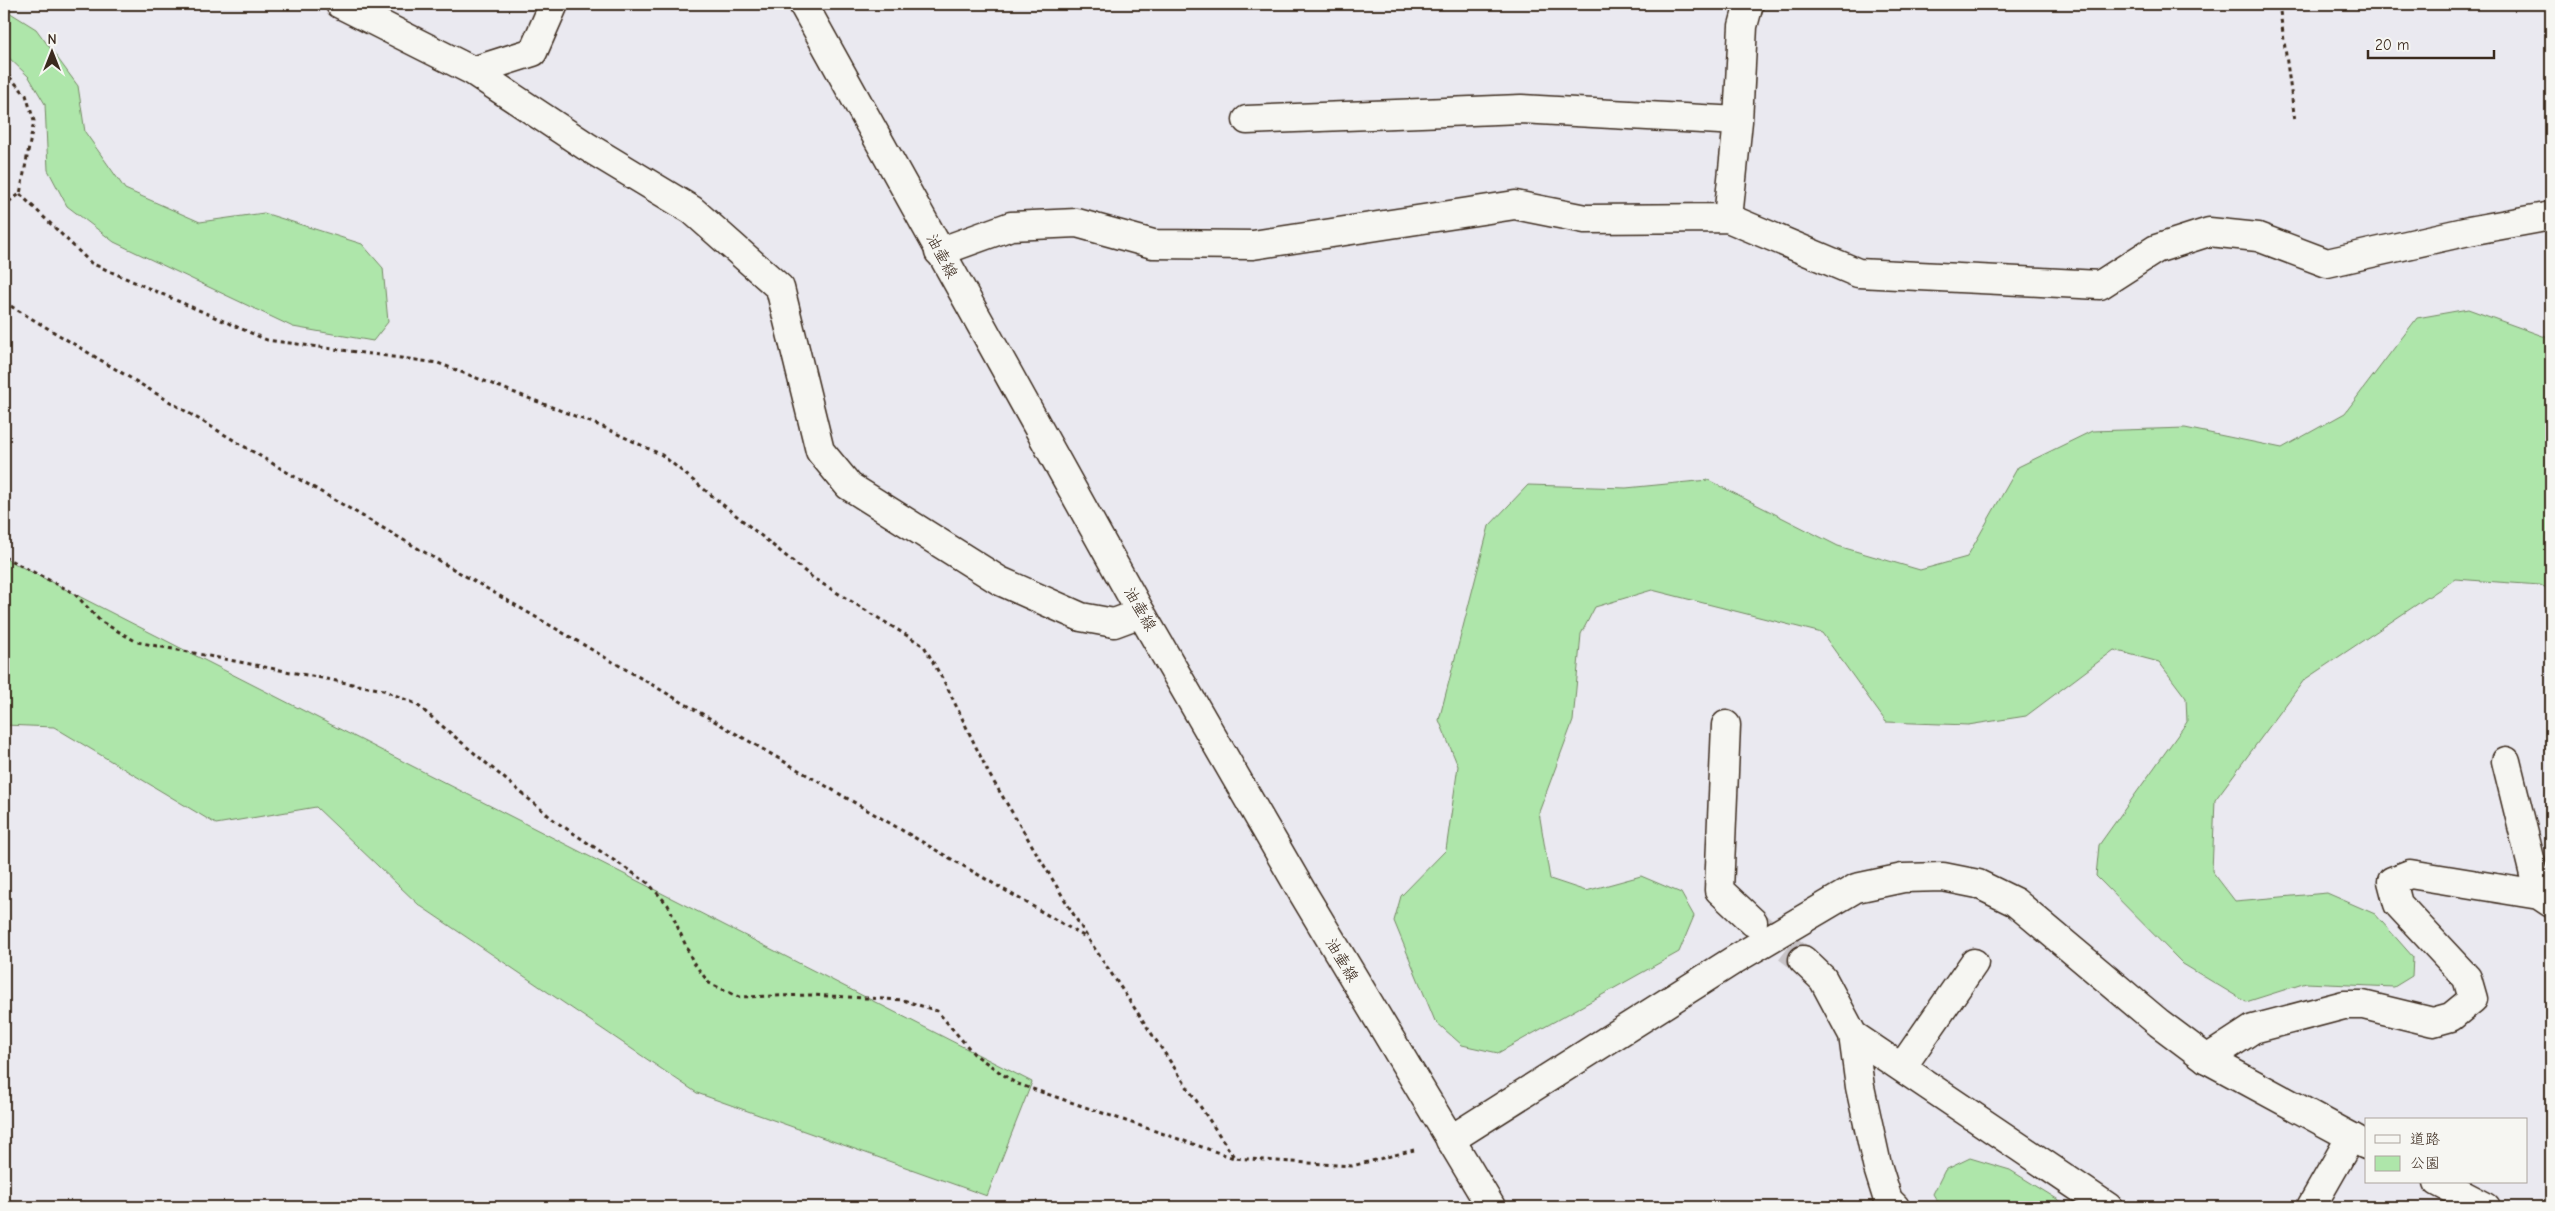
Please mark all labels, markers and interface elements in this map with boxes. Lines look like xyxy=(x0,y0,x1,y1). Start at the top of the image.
north arrow xyxy=(28,28,78,78)
scale bar xyxy=(2368,28,2494,60)
text: N xyxy=(47,31,57,48)
text: 20 m xyxy=(2375,36,2409,54)
street label: 油壷線 xyxy=(923,231,961,281)
street label: 油壷線 xyxy=(1120,584,1160,634)
street label: 油壷線 xyxy=(1322,935,1362,985)
legend xyxy=(2365,1118,2528,1184)
text: 道路 xyxy=(2410,1130,2440,1148)
text: 公園 xyxy=(2410,1154,2440,1172)

